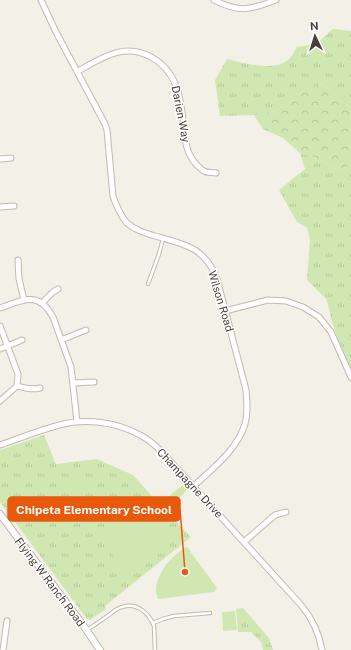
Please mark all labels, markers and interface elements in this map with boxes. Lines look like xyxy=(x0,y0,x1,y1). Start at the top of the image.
north arrow xyxy=(295,16,335,56)
text: N xyxy=(310,20,319,32)
street label: Darien Way xyxy=(170,85,192,143)
street label: Wilson Road xyxy=(206,269,236,333)
street label: Champagne Drive xyxy=(155,446,225,520)
callout: Chipeta Elementary School xyxy=(8,497,180,521)
text: Chipeta Elementary School xyxy=(16,503,172,517)
street label: Flying W Ranch Road xyxy=(13,535,87,629)

